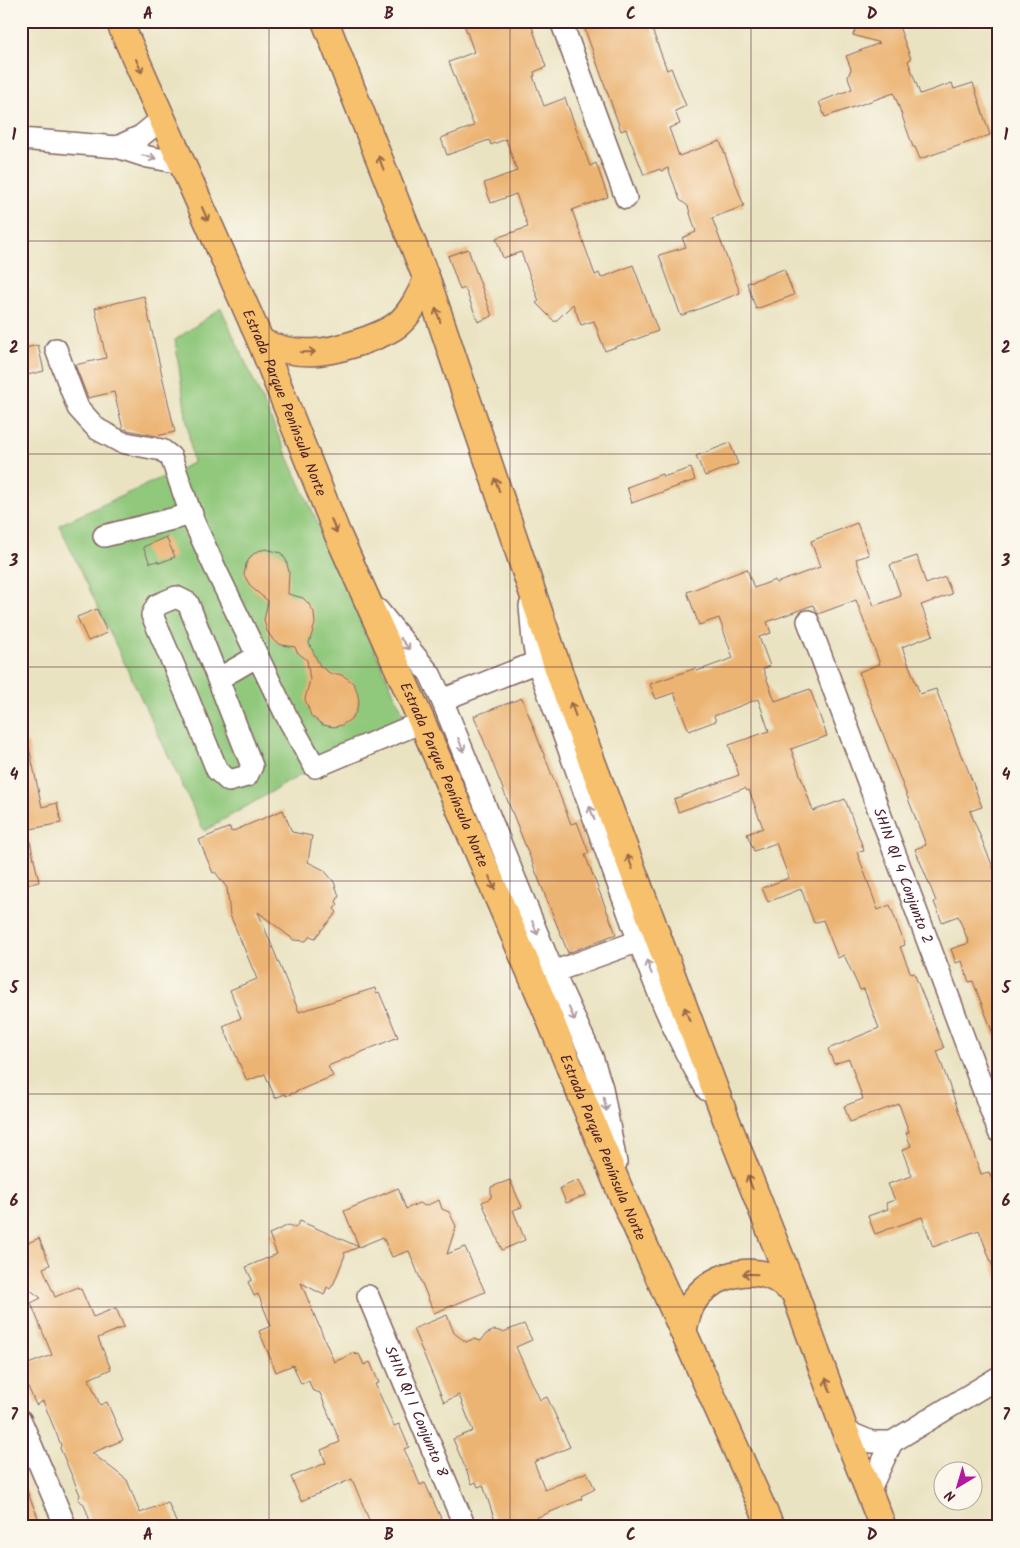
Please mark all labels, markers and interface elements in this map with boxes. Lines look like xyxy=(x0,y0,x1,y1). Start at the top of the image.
text: A xyxy=(143,2,153,27)
text: B xyxy=(384,2,394,27)
text: C xyxy=(626,2,636,27)
text: D xyxy=(867,2,878,27)
one-way arrow xyxy=(134,58,144,73)
text: 1 xyxy=(12,123,17,148)
text: 1 xyxy=(1004,123,1009,148)
one-way arrow xyxy=(141,153,157,162)
one-way arrow xyxy=(376,156,385,171)
one-way arrow xyxy=(200,206,210,221)
street label: Estrada Parque Península Norte xyxy=(235,305,332,500)
one-way arrow xyxy=(433,307,443,323)
text: 2 xyxy=(9,336,19,361)
text: 2 xyxy=(1001,336,1011,361)
one-way arrow xyxy=(300,347,316,357)
one-way arrow xyxy=(492,478,501,493)
one-way arrow xyxy=(330,518,339,533)
text: 3 xyxy=(9,549,19,574)
text: 3 xyxy=(1001,549,1011,574)
one-way arrow xyxy=(400,637,411,650)
street label: Estrada Parque Península Norte xyxy=(393,678,495,872)
one-way arrow xyxy=(568,702,577,718)
one-way arrow xyxy=(456,737,466,752)
text: 4 xyxy=(10,763,19,788)
text: 4 xyxy=(1002,763,1011,788)
one-way arrow xyxy=(587,805,596,821)
street label: SHIN QI 4 Conjunto 2 xyxy=(866,805,939,948)
one-way arrow xyxy=(625,855,634,870)
one-way arrow xyxy=(487,875,497,890)
one-way arrow xyxy=(531,920,540,935)
one-way arrow xyxy=(644,960,653,975)
text: 5 xyxy=(9,976,20,1001)
text: 5 xyxy=(1001,976,1012,1001)
one-way arrow xyxy=(568,1006,578,1021)
one-way arrow xyxy=(682,1007,691,1022)
street label: Estrada Parque Península Norte xyxy=(552,1051,652,1245)
one-way arrow xyxy=(601,1096,610,1112)
one-way arrow xyxy=(745,1175,755,1190)
text: 6 xyxy=(10,1189,19,1214)
text: 6 xyxy=(1002,1189,1011,1214)
one-way arrow xyxy=(742,1269,758,1279)
street label: SHIN QI 1 Conjunto 8 xyxy=(377,1342,454,1482)
one-way arrow xyxy=(823,1378,832,1394)
text: 7 xyxy=(10,1403,18,1428)
text: 7 xyxy=(1002,1403,1010,1428)
north arrow xyxy=(932,1460,982,1510)
text: N xyxy=(940,1484,961,1507)
text: A xyxy=(143,1523,153,1548)
text: B xyxy=(384,1523,394,1548)
text: C xyxy=(626,1523,636,1548)
text: D xyxy=(867,1523,878,1548)

